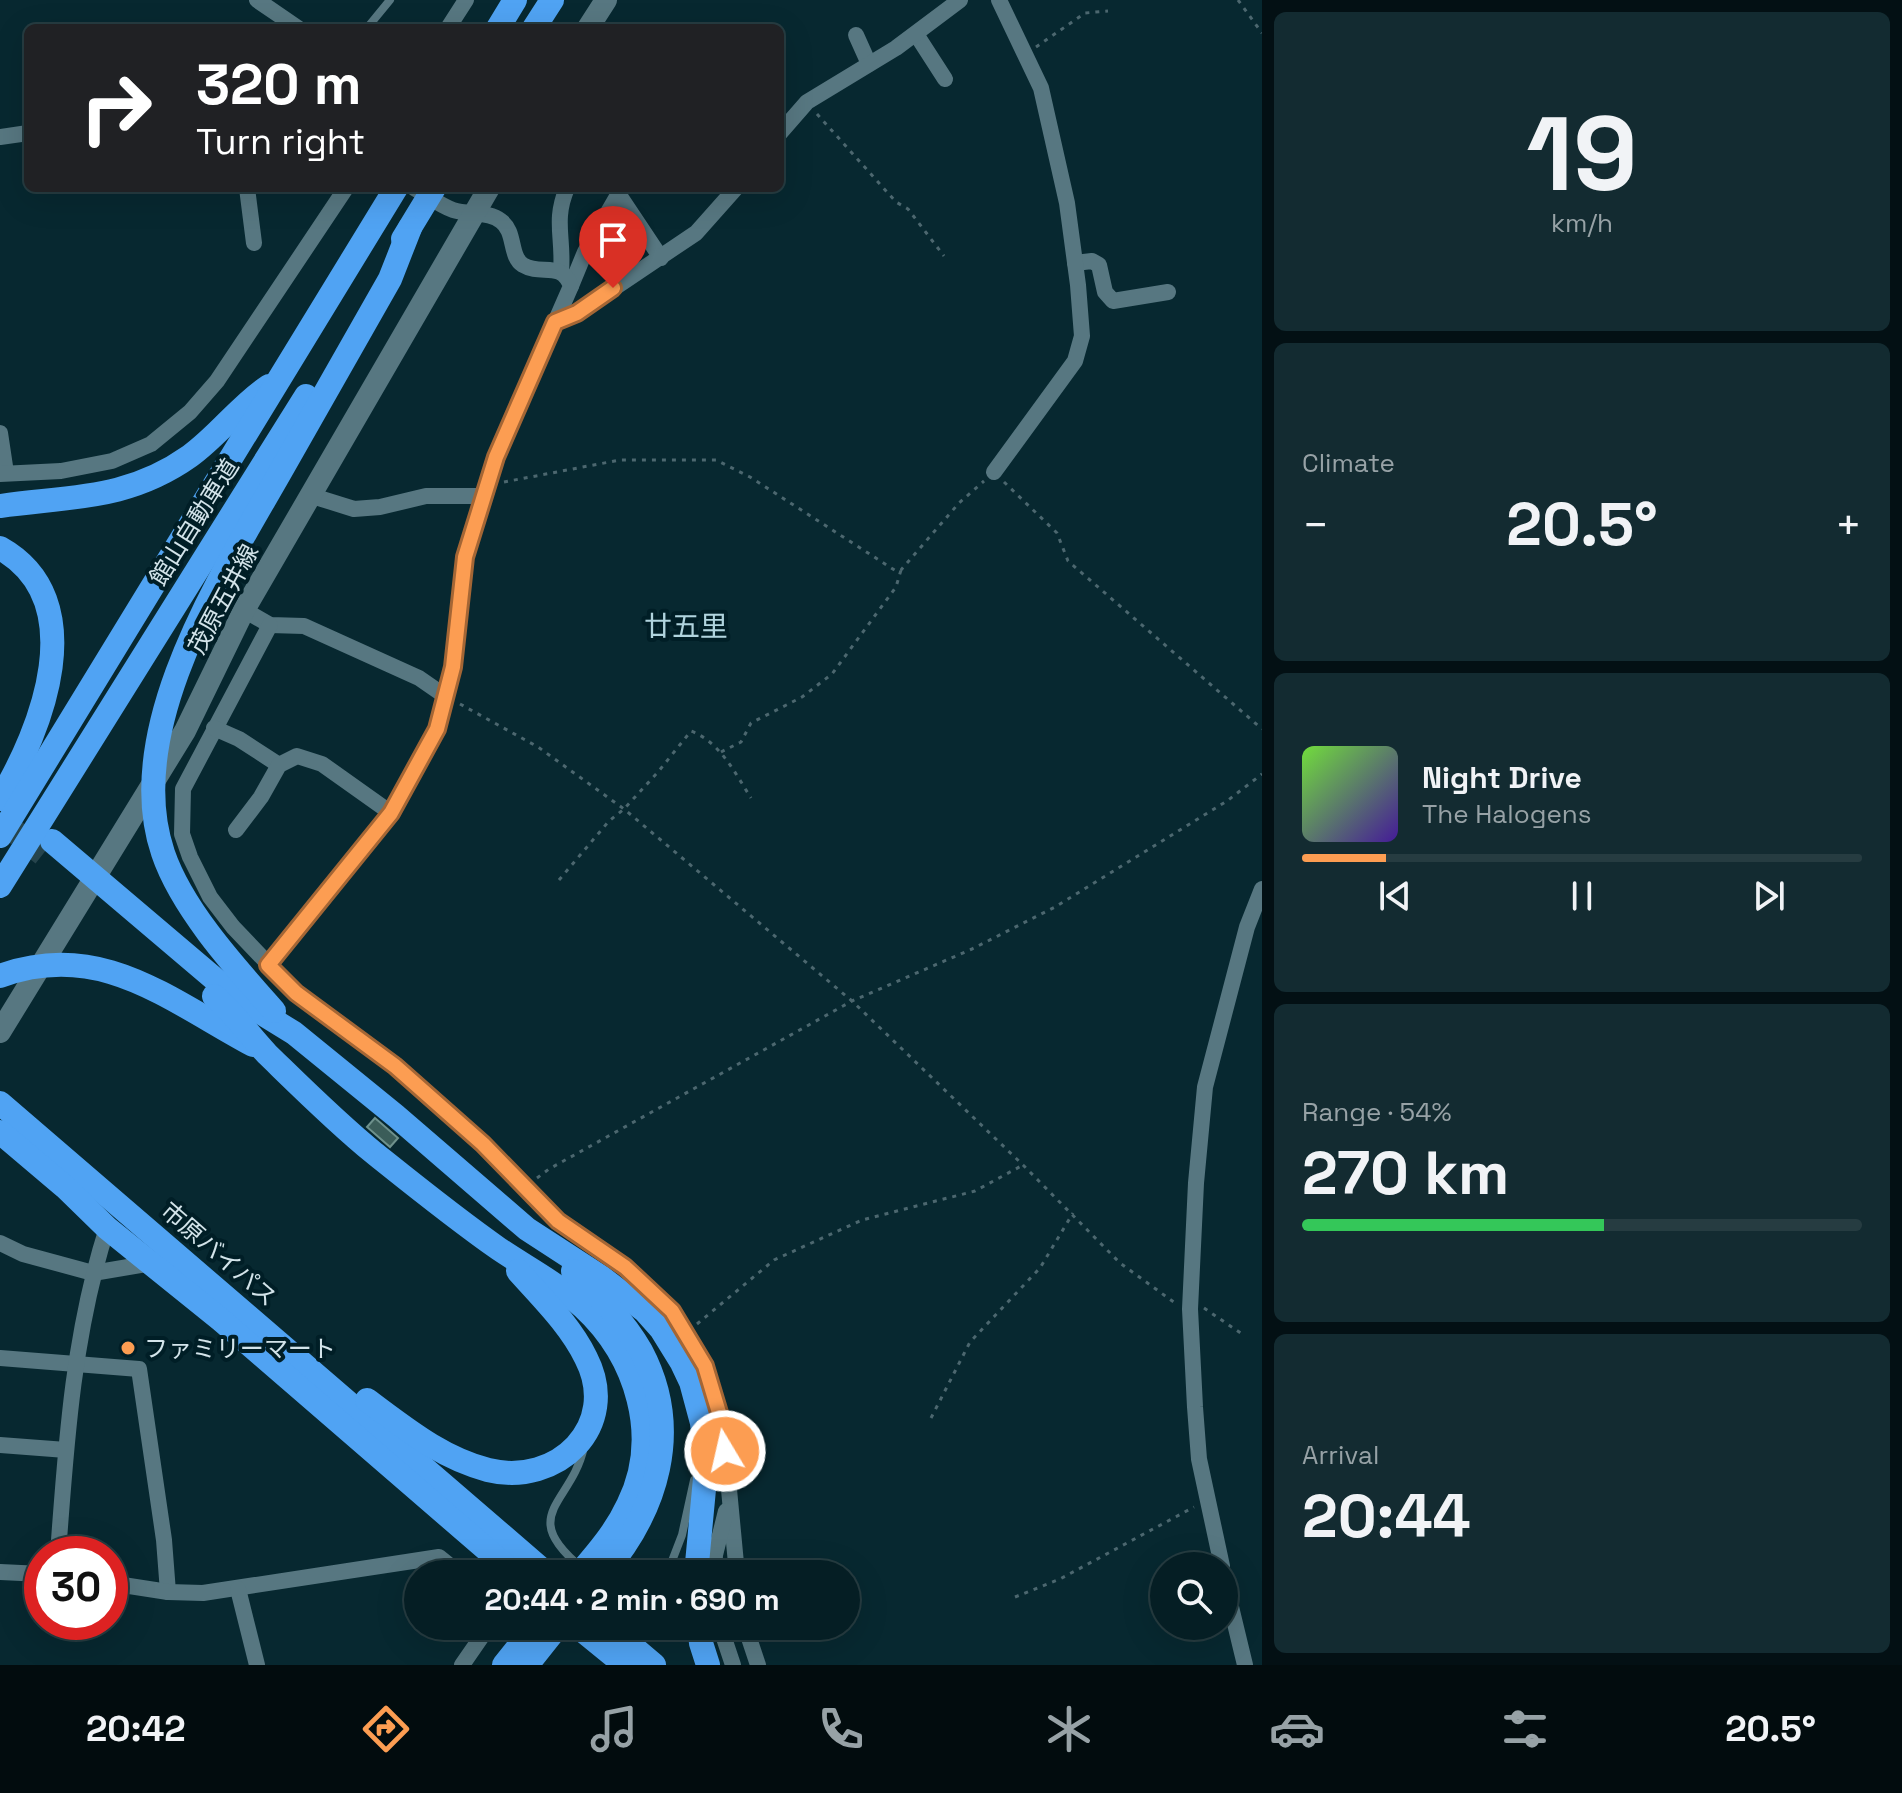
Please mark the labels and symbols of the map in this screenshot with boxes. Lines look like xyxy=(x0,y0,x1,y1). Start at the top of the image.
pin xyxy=(579,206,647,288)
street label: 館山自動車道 xyxy=(143,453,245,591)
street label: 茂原五井線 xyxy=(181,539,265,659)
district label: 廿五里 xyxy=(644,608,728,644)
street label: 市原バイパス xyxy=(155,1195,283,1313)
place label: ファミリーマート xyxy=(144,1333,336,1364)
marker: ファミリーマート xyxy=(119,1339,137,1357)
position arrow xyxy=(683,1409,767,1493)
speed limit sign: 30 xyxy=(24,1536,128,1640)

